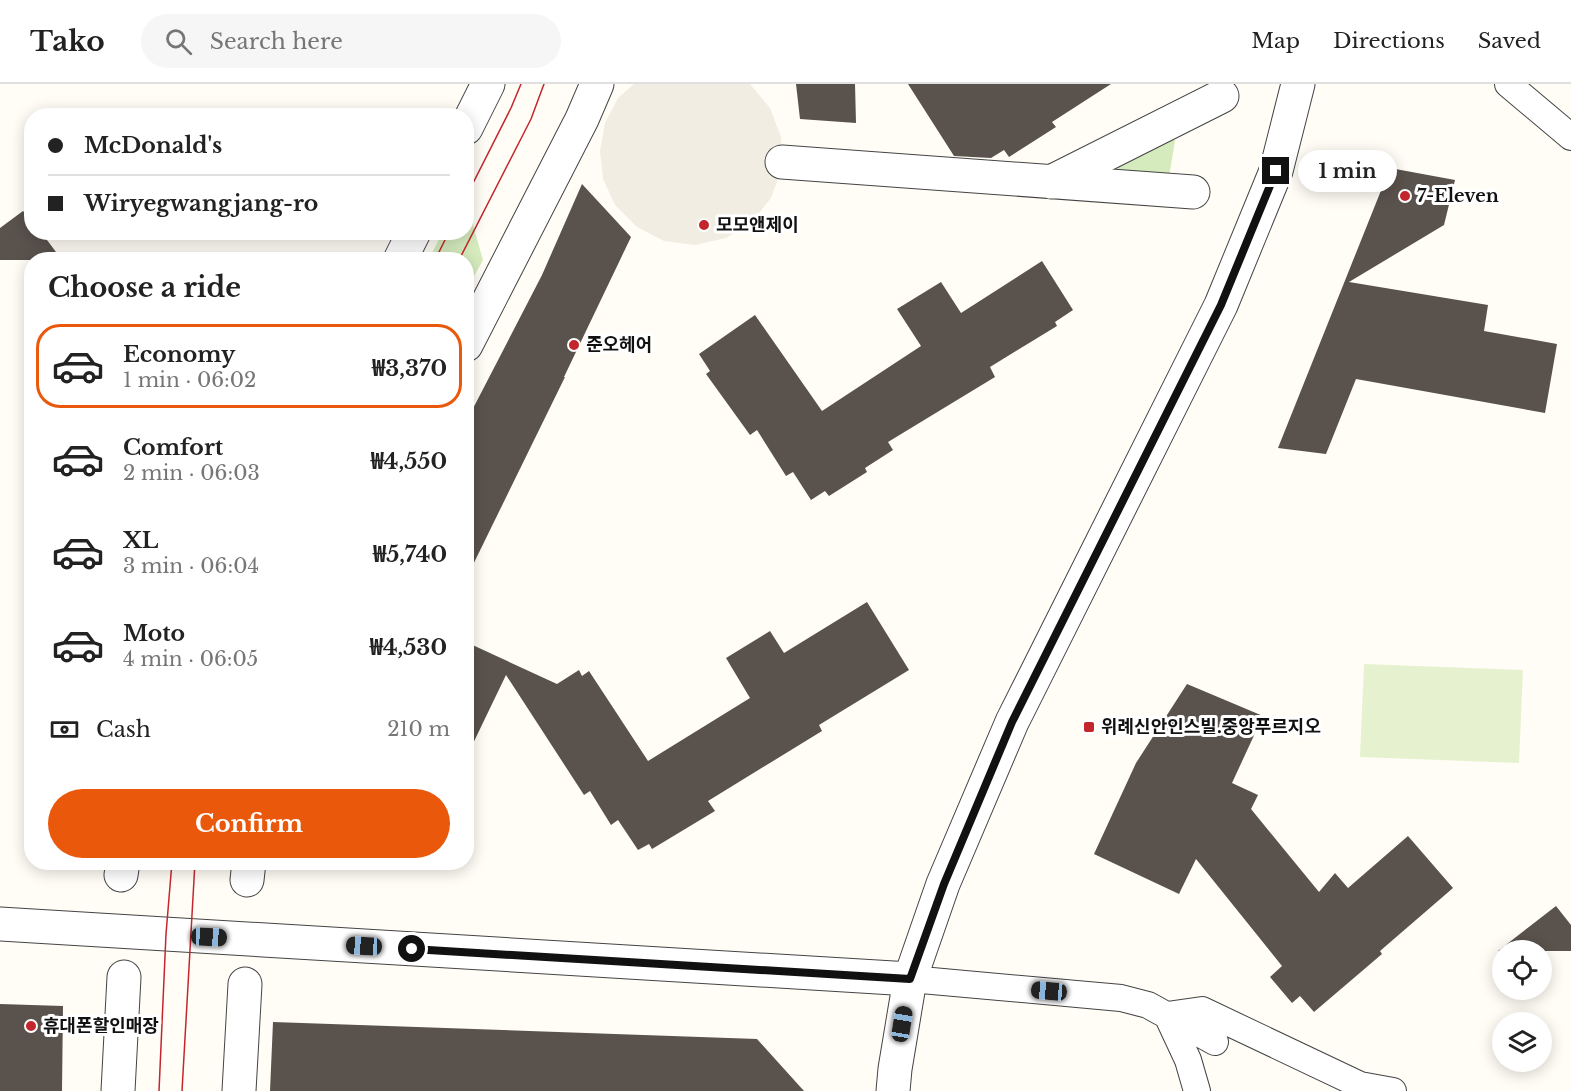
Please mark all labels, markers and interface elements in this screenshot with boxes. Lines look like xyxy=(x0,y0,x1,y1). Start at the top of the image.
search box xyxy=(141,14,561,68)
text: Tako xyxy=(30,24,105,59)
icon: search xyxy=(162,25,195,58)
text: Search here xyxy=(210,28,343,55)
text: Map xyxy=(1251,28,1300,54)
text: Directions xyxy=(1333,28,1445,54)
text: Saved xyxy=(1478,28,1541,54)
text: McDonald's xyxy=(84,132,222,159)
callout: 1 min xyxy=(1297,150,1396,192)
route end xyxy=(1262,157,1289,184)
text: 1 min xyxy=(1319,159,1376,183)
place label: 7-Eleven xyxy=(1417,185,1499,207)
marker: 7-Eleven xyxy=(1398,189,1412,203)
text: Wiryegwangjang-ro xyxy=(84,190,318,217)
place label: 모모앤제이 xyxy=(716,214,799,236)
marker: 모모앤제이 xyxy=(697,218,711,232)
text: Choose a ride xyxy=(48,271,241,304)
place label: 준오헤어 xyxy=(586,334,652,356)
marker: 준오헤어 xyxy=(567,338,581,352)
icon: car xyxy=(51,339,105,393)
text: Economy xyxy=(123,341,235,368)
text: ₩3,370 xyxy=(372,355,447,382)
text: 1 min · 06:02 xyxy=(123,368,256,392)
icon: car xyxy=(51,432,105,486)
text: Comfort xyxy=(123,434,223,461)
text: ₩4,550 xyxy=(371,448,447,475)
text: 2 min · 06:03 xyxy=(123,461,260,485)
icon: car xyxy=(51,525,105,579)
text: XL xyxy=(123,527,158,554)
text: ₩5,740 xyxy=(373,541,447,568)
text: 3 min · 06:04 xyxy=(123,554,259,578)
icon: car xyxy=(51,618,105,672)
text: Moto xyxy=(123,620,185,647)
text: ₩4,530 xyxy=(370,634,447,661)
text: 4 min · 06:05 xyxy=(123,647,258,671)
icon: cash xyxy=(48,713,81,746)
text: Cash xyxy=(96,716,151,743)
place label: 위례신안인스빌.중앙푸르지오 xyxy=(1101,716,1321,738)
text: 210 m xyxy=(387,717,450,741)
marker: 위례신안인스빌.중앙푸르지오 xyxy=(1082,720,1096,734)
button: Confirm xyxy=(48,789,450,858)
car xyxy=(191,927,227,947)
route start xyxy=(398,935,425,962)
car xyxy=(346,936,382,956)
map controls xyxy=(1492,940,1552,1072)
button: locate xyxy=(1492,940,1552,1000)
car xyxy=(1030,980,1068,1002)
car xyxy=(890,1005,914,1043)
button: layers xyxy=(1492,1012,1552,1072)
place label: 휴대폰할인매장 xyxy=(43,1015,159,1037)
marker: 휴대폰할인매장 xyxy=(24,1019,38,1033)

